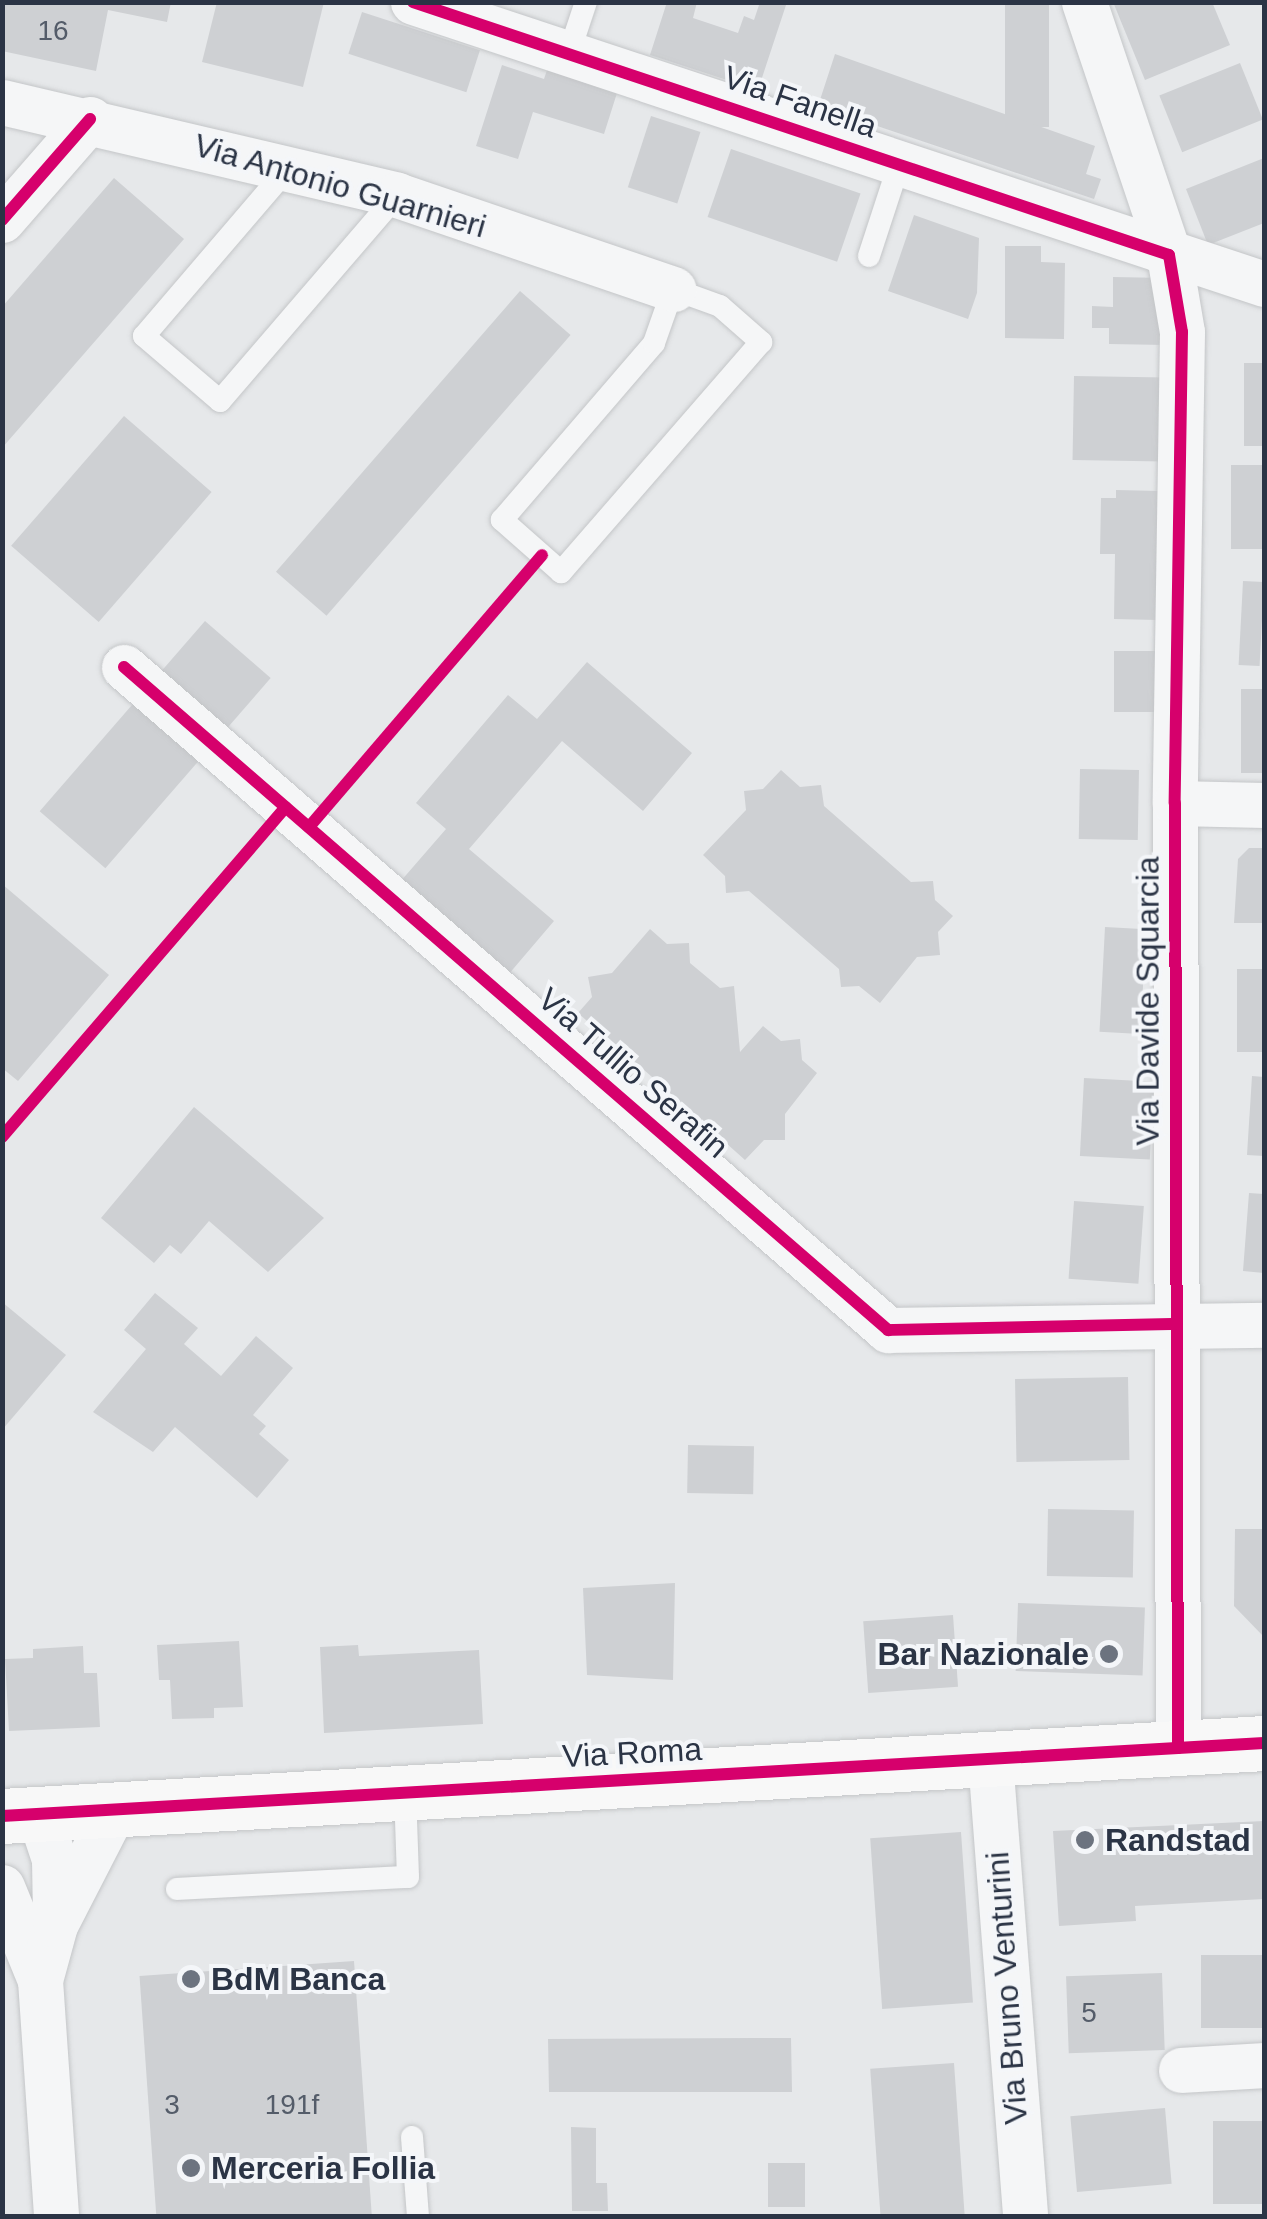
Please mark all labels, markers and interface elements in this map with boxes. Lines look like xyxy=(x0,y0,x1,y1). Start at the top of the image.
house number: 16 xyxy=(37,14,69,48)
street label: Via Fanella xyxy=(718,58,882,146)
street label: Via Antonio Guarnieri xyxy=(189,126,491,246)
street label: Via Davide Squarcia xyxy=(1129,856,1167,1146)
street label: Via Tullio Serafin xyxy=(530,980,736,1166)
place label: Bar Nazionale xyxy=(877,1635,1089,1673)
marker: Bar Nazionale xyxy=(1098,1643,1120,1665)
street label: Via Roma xyxy=(561,1730,703,1776)
place label: Randstad xyxy=(1105,1821,1251,1859)
marker: Randstad xyxy=(1074,1829,1096,1851)
street label: Via Bruno Venturini xyxy=(978,1850,1036,2126)
place label: BdM Banca xyxy=(211,1960,385,1998)
marker: BdM Banca xyxy=(180,1968,202,1990)
house number: 5 xyxy=(1081,1996,1097,2030)
house number: 3 xyxy=(164,2088,180,2122)
house number: 191f xyxy=(265,2088,319,2122)
place label: Merceria Follia xyxy=(211,2149,435,2187)
marker: Merceria Follia xyxy=(180,2157,202,2179)

